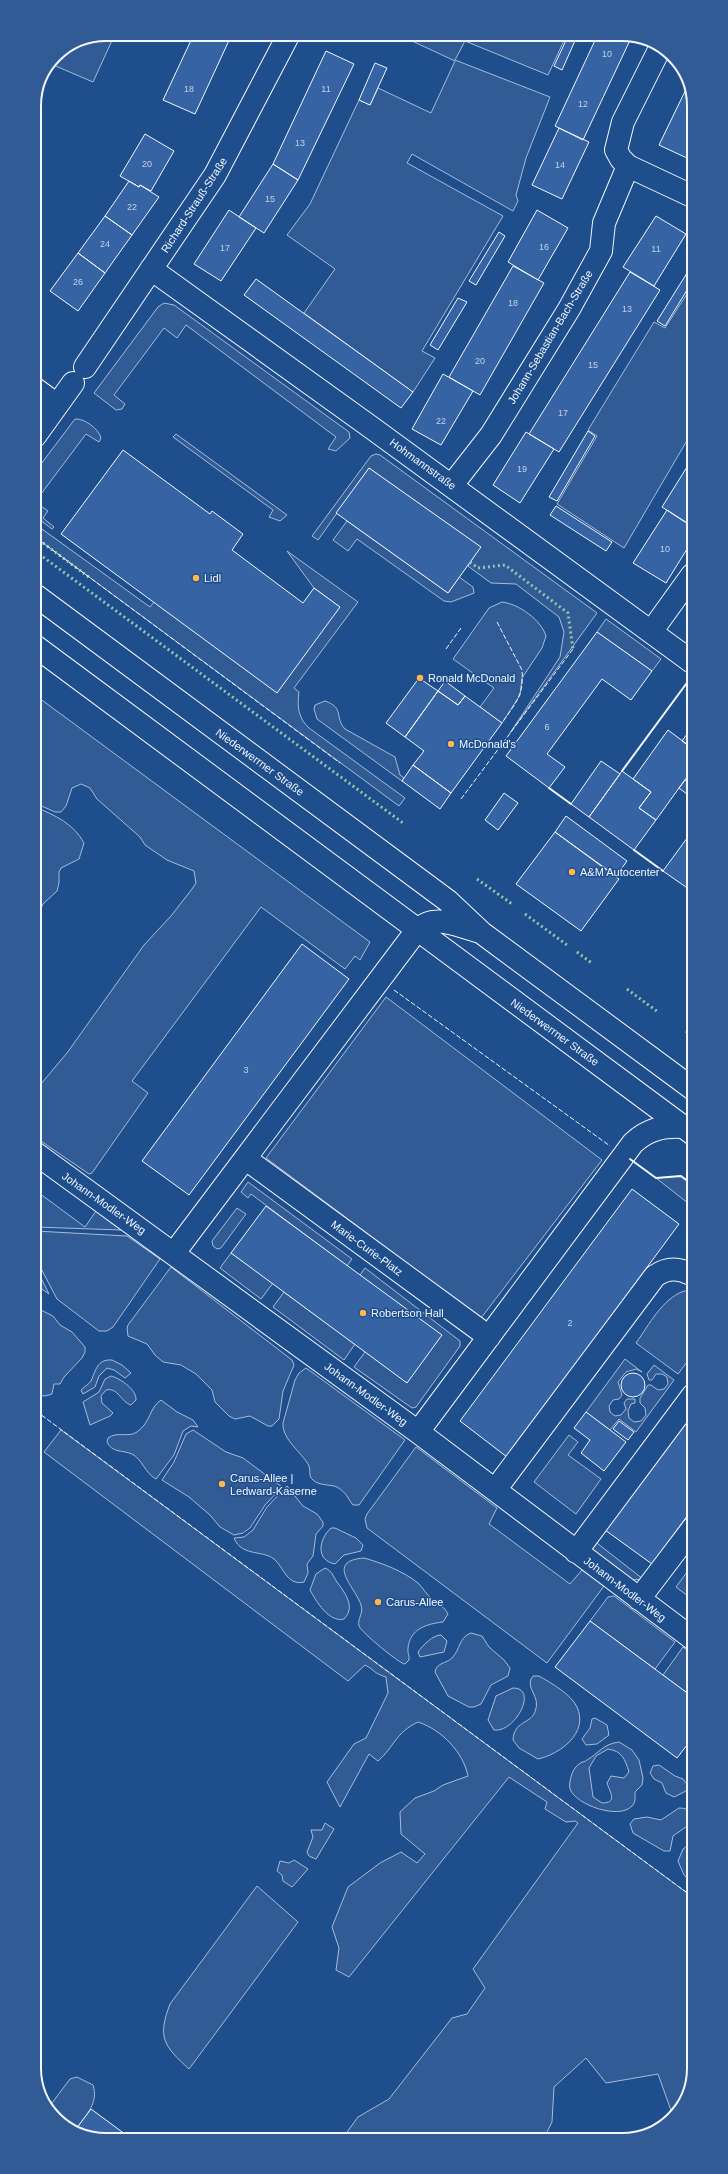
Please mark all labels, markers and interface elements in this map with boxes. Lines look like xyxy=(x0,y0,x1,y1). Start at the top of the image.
house number: 10 xyxy=(602,49,612,59)
house number: 18 xyxy=(184,84,194,94)
house number: 11 xyxy=(321,84,331,94)
house number: 12 xyxy=(578,99,588,109)
house number: 13 xyxy=(295,138,305,148)
street label: Richard-Strauß-Straße xyxy=(159,155,229,255)
house number: 20 xyxy=(142,159,152,169)
house number: 14 xyxy=(555,160,565,170)
house number: 15 xyxy=(265,194,275,204)
house number: 22 xyxy=(127,202,137,212)
house number: 24 xyxy=(100,239,110,249)
house number: 16 xyxy=(539,242,549,252)
house number: 17 xyxy=(220,243,230,253)
house number: 11 xyxy=(651,244,661,254)
street label: Johann-Sebastian-Bach-Straße xyxy=(505,268,595,406)
house number: 26 xyxy=(73,277,83,287)
house number: 18 xyxy=(508,298,518,308)
house number: 13 xyxy=(622,304,632,314)
house number: 20 xyxy=(475,356,485,366)
house number: 15 xyxy=(588,360,598,370)
house number: 17 xyxy=(558,408,568,418)
house number: 22 xyxy=(436,416,446,426)
street label: Hohmannstraße xyxy=(388,436,458,492)
house number: 19 xyxy=(517,464,527,474)
house number: 10 xyxy=(660,544,670,554)
place label: Lidl xyxy=(204,572,221,584)
marker: Lidl xyxy=(191,573,201,583)
place label: Ronald McDonald xyxy=(428,672,515,684)
marker: Ronald McDonald xyxy=(415,673,425,683)
house number: 6 xyxy=(544,722,550,732)
street label: Niederwerrner Straße xyxy=(214,726,306,798)
place label: McDonald's xyxy=(459,738,517,750)
marker: McDonald's xyxy=(446,739,456,749)
place label: A&M Autocenter xyxy=(580,866,660,878)
marker: A&M Autocenter xyxy=(567,867,577,877)
street label: Niederwerrner Straße xyxy=(509,996,601,1068)
house number: 3 xyxy=(243,1065,249,1075)
street label: Johann-Modler-Weg xyxy=(60,1170,148,1236)
street label: Marie-Curie-Platz xyxy=(329,1218,405,1278)
place label: Robertson Hall xyxy=(371,1307,444,1319)
marker: Robertson Hall xyxy=(358,1308,368,1318)
house number: 2 xyxy=(567,1318,573,1328)
street label: Johann-Modler-Weg xyxy=(322,1360,410,1428)
place label: Carus-Allee | Ledward-Kaserne xyxy=(230,1472,317,1497)
marker: Carus-Allee | Ledward-Kaserne xyxy=(217,1479,227,1489)
street label: Johann-Modler-Weg xyxy=(582,1554,668,1624)
place label: Carus-Allee xyxy=(386,1596,443,1608)
marker: Carus-Allee xyxy=(373,1597,383,1607)

